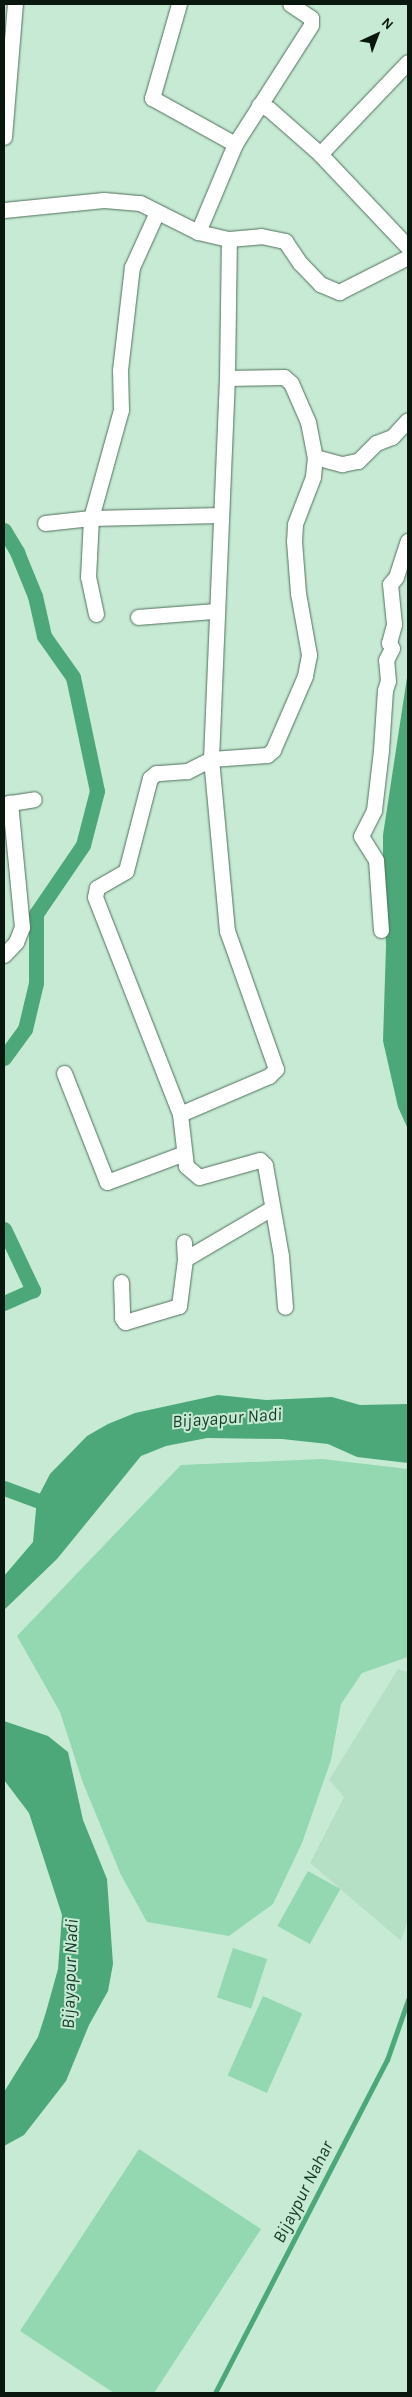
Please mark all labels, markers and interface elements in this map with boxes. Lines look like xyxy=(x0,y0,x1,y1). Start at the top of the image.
north arrow xyxy=(352,10,402,60)
text: N xyxy=(378,14,397,33)
water label: Bijayapur Nadi xyxy=(171,1403,283,1433)
water label: Bijayapur Nadi xyxy=(57,1919,83,2029)
water label: Bijaypur Nahar xyxy=(268,2137,338,2247)

